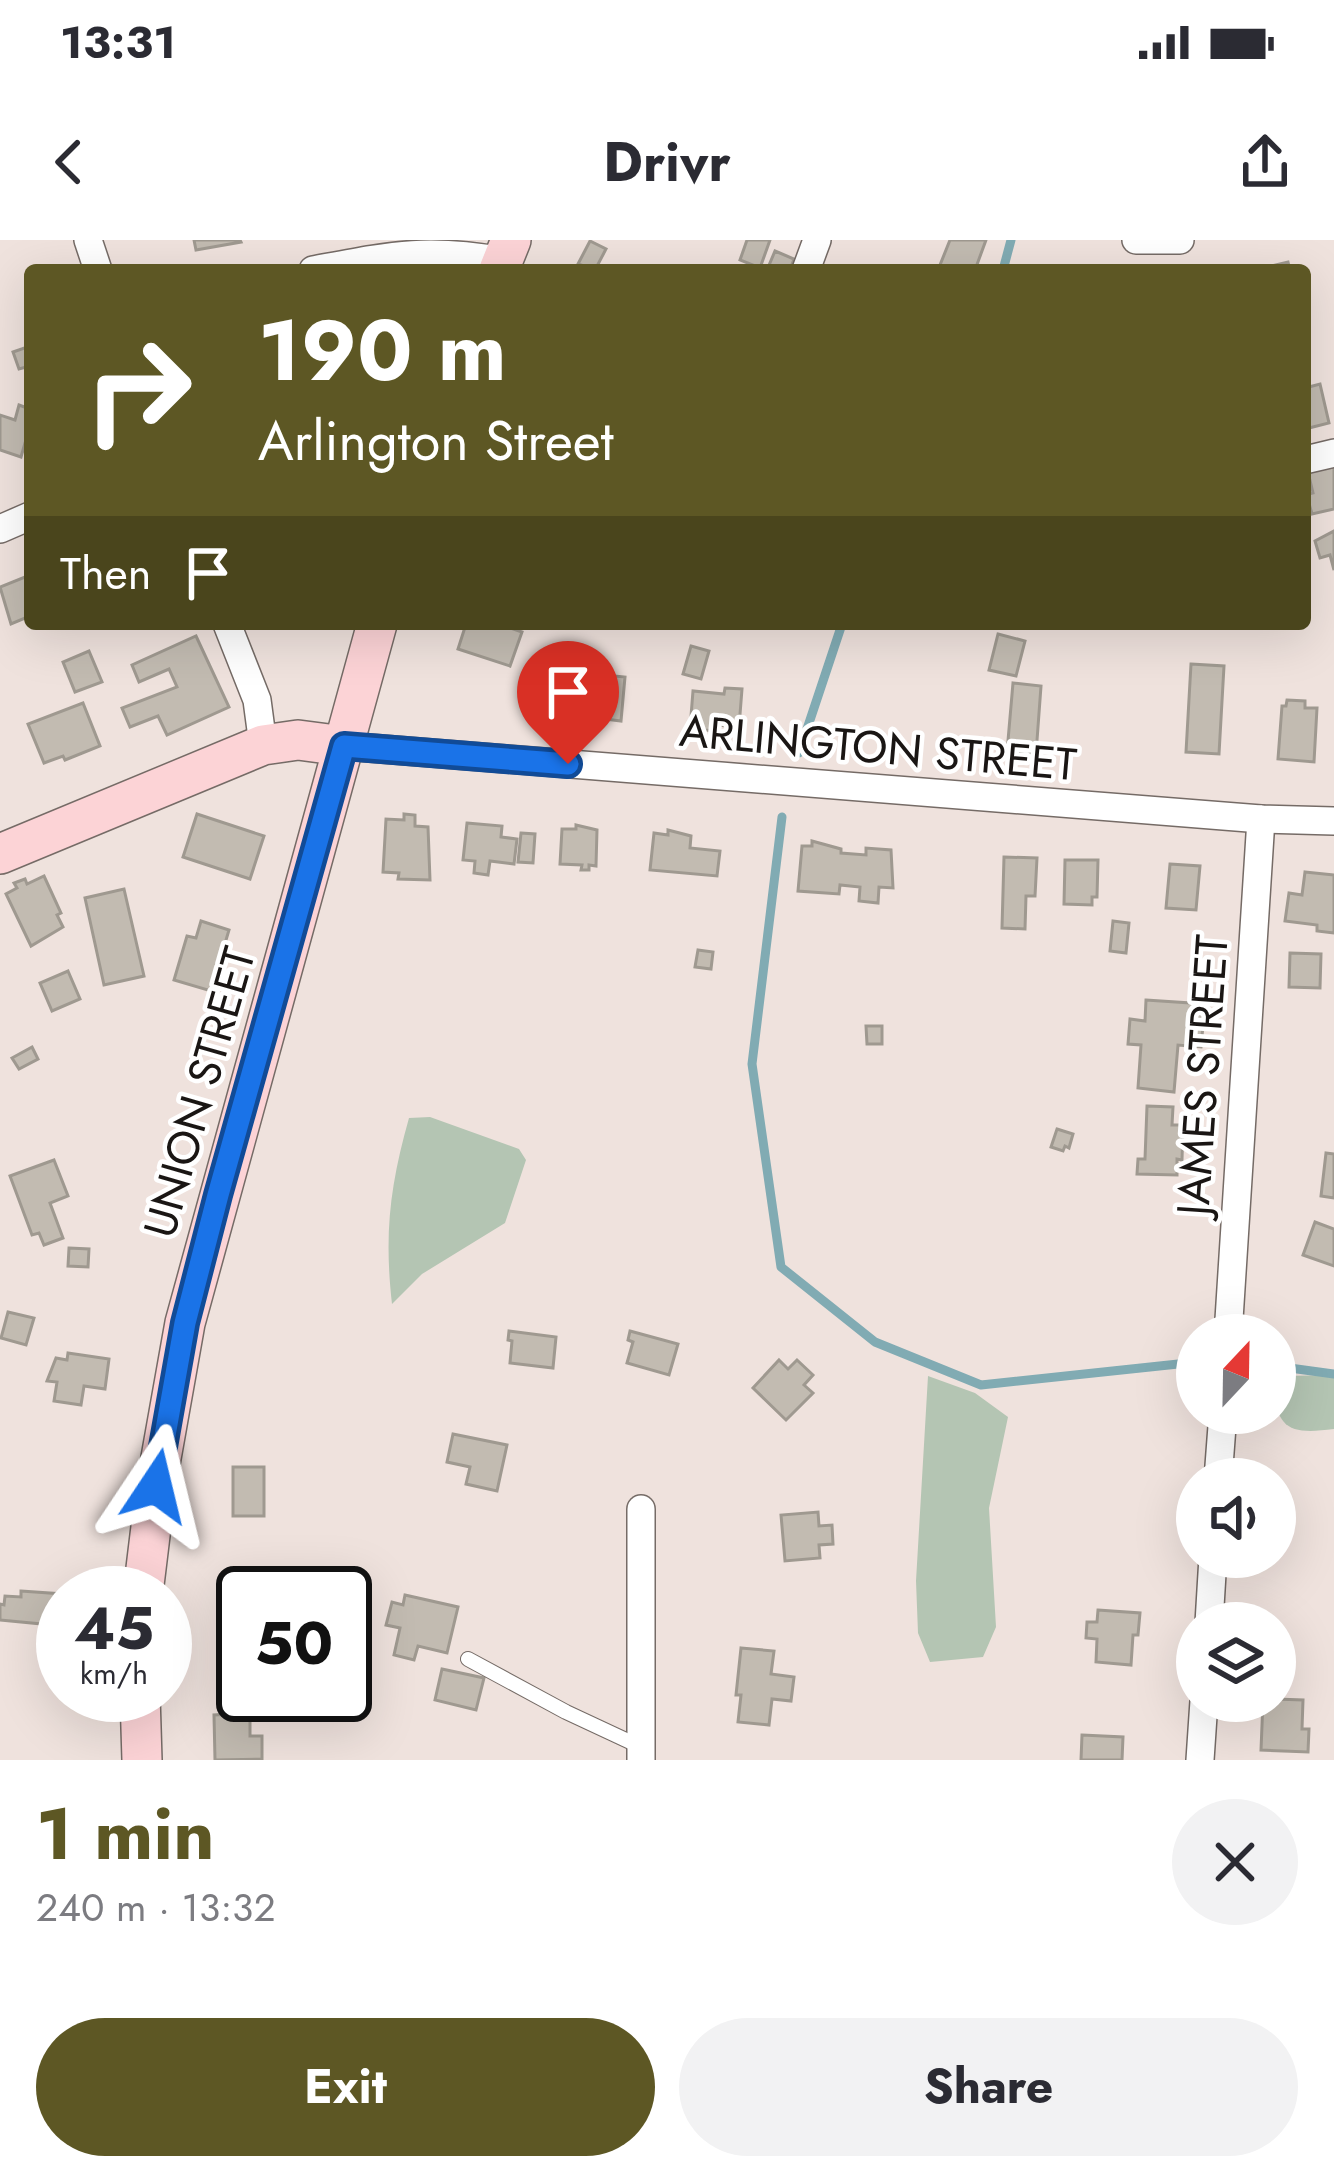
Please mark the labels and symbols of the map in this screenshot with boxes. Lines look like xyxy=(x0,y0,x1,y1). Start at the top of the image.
pin xyxy=(517,641,619,764)
street label: ARLINGTON STREET xyxy=(677,698,1079,797)
street label: JAMES STREET xyxy=(1160,933,1245,1222)
street label: UNION STREET xyxy=(127,939,272,1245)
north arrow xyxy=(1176,1314,1296,1434)
position arrow xyxy=(93,1423,219,1549)
speed limit sign: 50 xyxy=(216,1566,372,1722)

